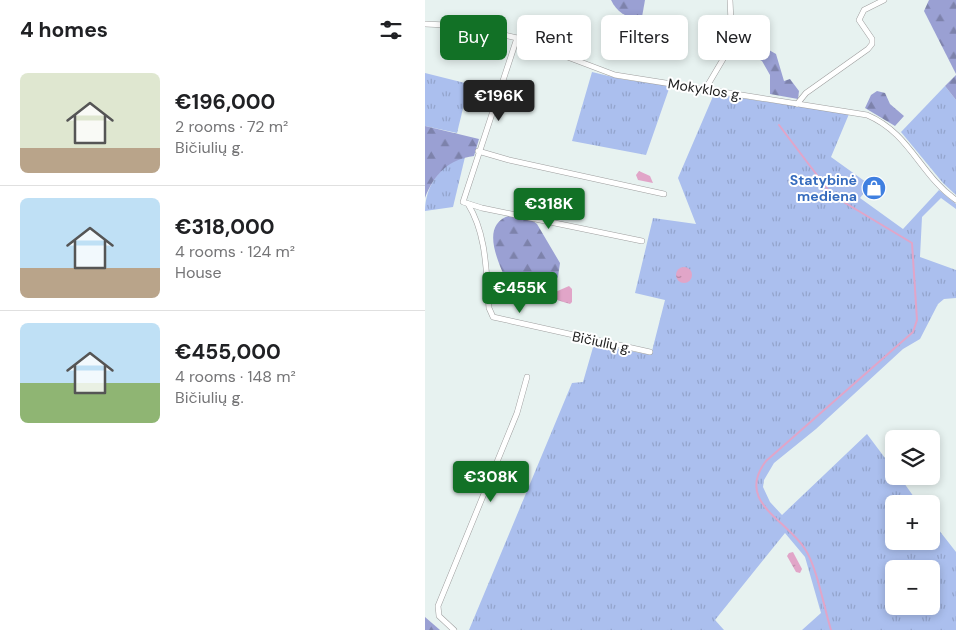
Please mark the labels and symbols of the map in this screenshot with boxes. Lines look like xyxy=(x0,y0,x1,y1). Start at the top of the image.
street label: Mokyklos g. xyxy=(667,74,744,104)
pin: €196K xyxy=(464,80,534,122)
place label: Statybinė mediena xyxy=(790,171,857,205)
shop icon: Statybinė mediena xyxy=(861,175,887,201)
pin: €318K xyxy=(514,188,584,230)
pin: €455K xyxy=(485,272,555,314)
street label: Bičiulių g. xyxy=(571,327,633,357)
pin: €308K xyxy=(456,460,526,503)

